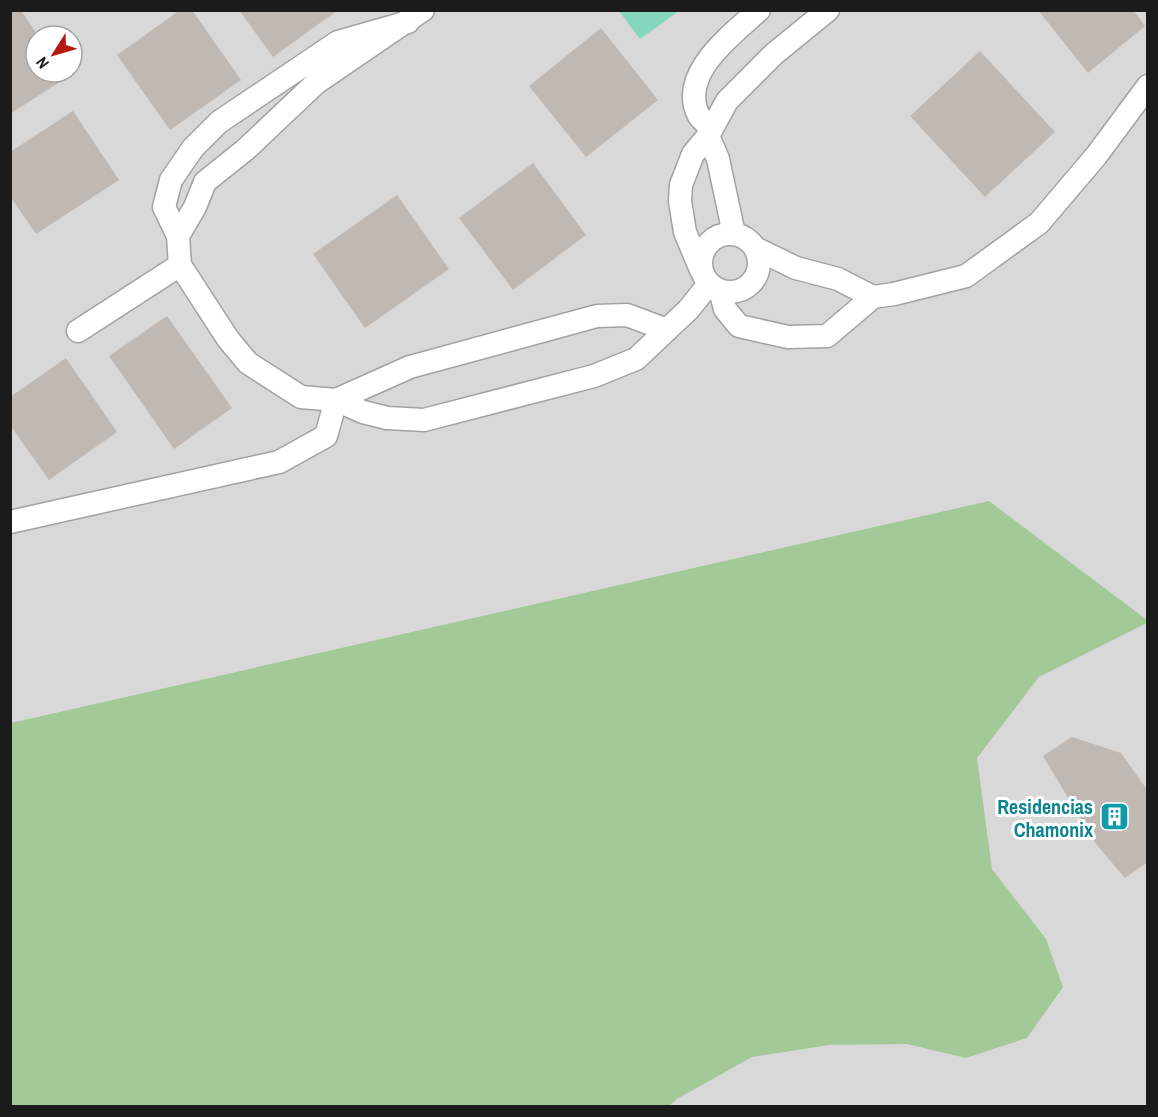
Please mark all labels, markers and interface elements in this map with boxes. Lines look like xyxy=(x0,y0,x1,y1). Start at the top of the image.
north arrow xyxy=(24,24,84,84)
text: N xyxy=(30,53,54,73)
place label: Residencias Chamonix xyxy=(997,793,1094,843)
building icon: Residencias Chamonix xyxy=(1098,801,1130,833)

